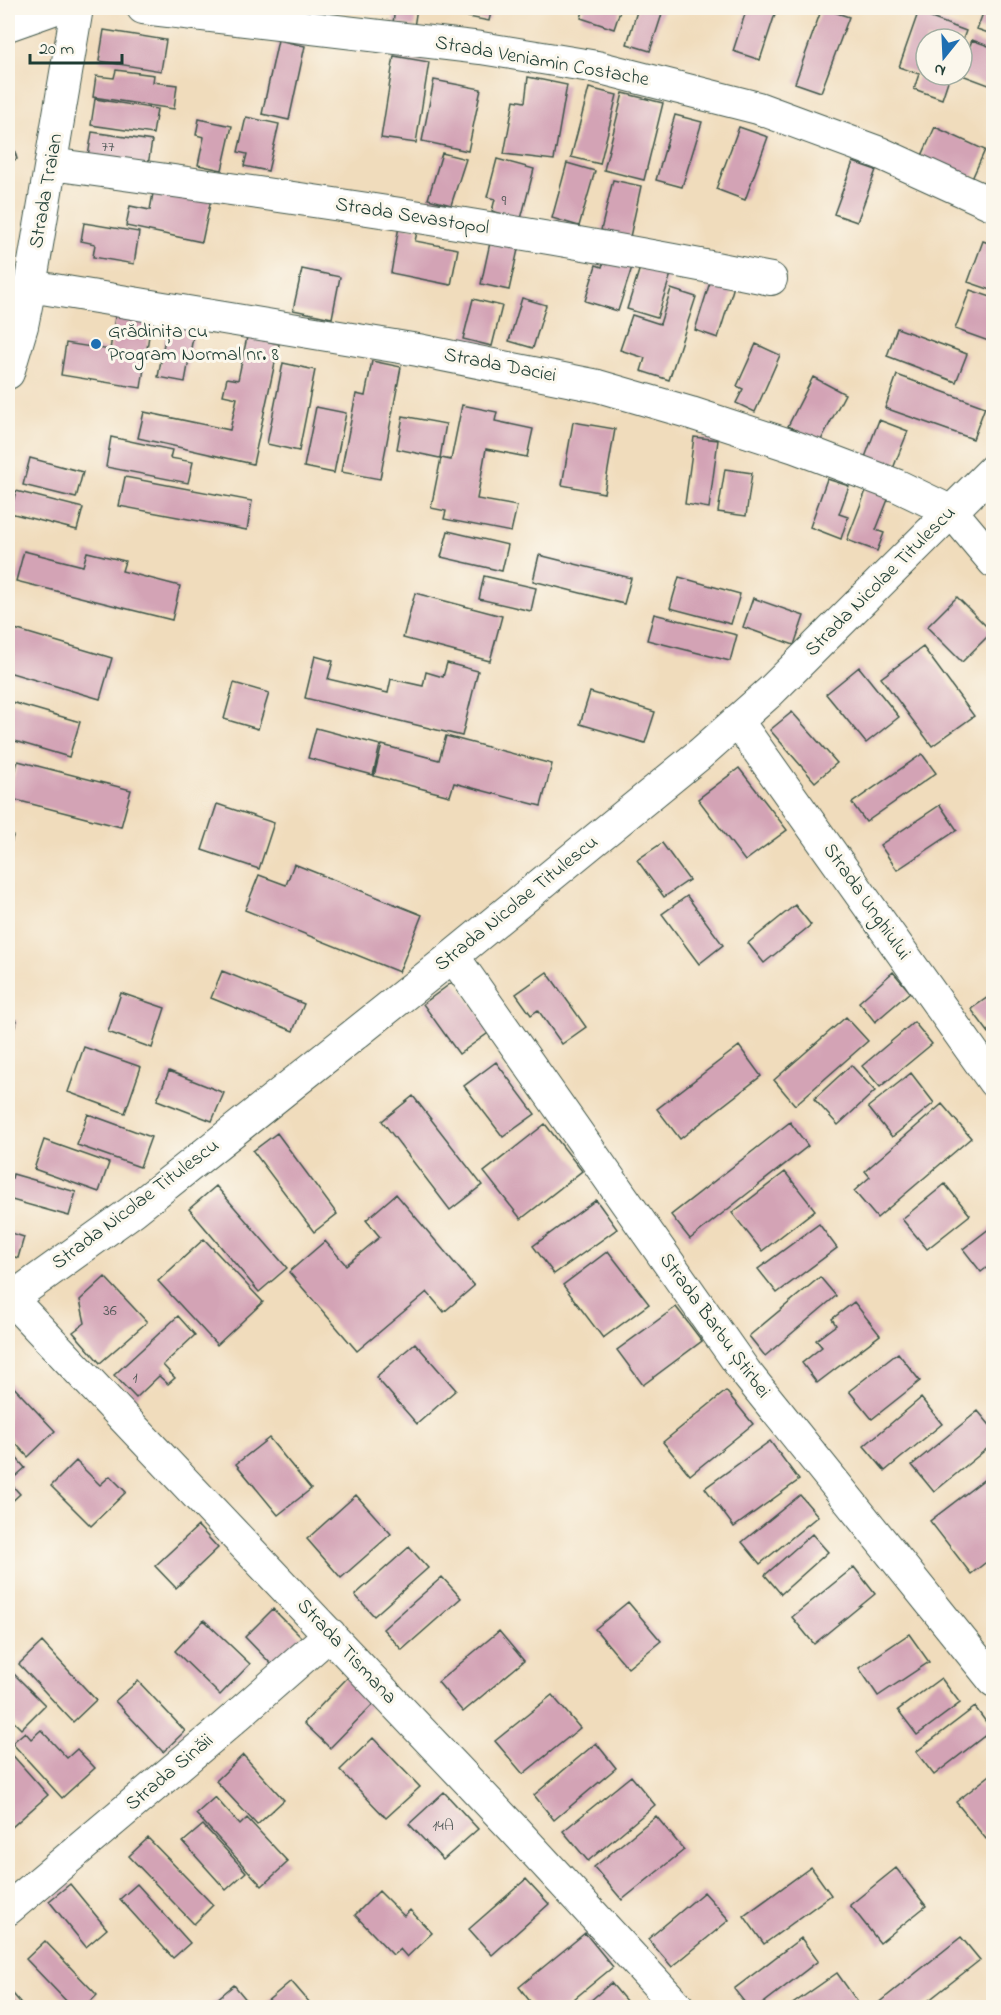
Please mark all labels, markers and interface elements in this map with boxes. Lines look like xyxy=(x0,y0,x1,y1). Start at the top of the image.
scale bar xyxy=(30,27,122,65)
north arrow xyxy=(914,27,974,87)
street label: Strada Veniamin Costache xyxy=(433,29,651,95)
text: 20 m xyxy=(39,37,74,63)
text: N xyxy=(931,56,949,82)
street label: Strada Traian xyxy=(23,131,71,251)
house number: 77 xyxy=(101,135,115,159)
house number: 9 xyxy=(502,189,507,213)
street label: Strada Sevastopol xyxy=(333,191,491,243)
place label: Grădinița cu Program Normal nr. 8 xyxy=(108,318,279,371)
marker: Grădinița cu Program Normal nr. 8 xyxy=(89,337,103,351)
street label: Strada Daciei xyxy=(441,341,559,391)
street label: Strada Nicolae Titulescu xyxy=(799,500,963,664)
street label: Strada Nicolae Titulescu xyxy=(429,829,605,979)
street label: Strada Unghiului xyxy=(814,838,917,967)
street label: Strada Nicolae Titulescu xyxy=(46,1132,226,1278)
street label: Strada Barbu Știrbei xyxy=(651,1247,777,1405)
house number: 36 xyxy=(103,1299,117,1323)
house number: 1 xyxy=(132,1366,138,1390)
street label: Strada Tismana xyxy=(289,1592,403,1712)
street label: Strada Sinăii xyxy=(120,1727,220,1819)
house number: 14A xyxy=(432,1814,454,1838)

